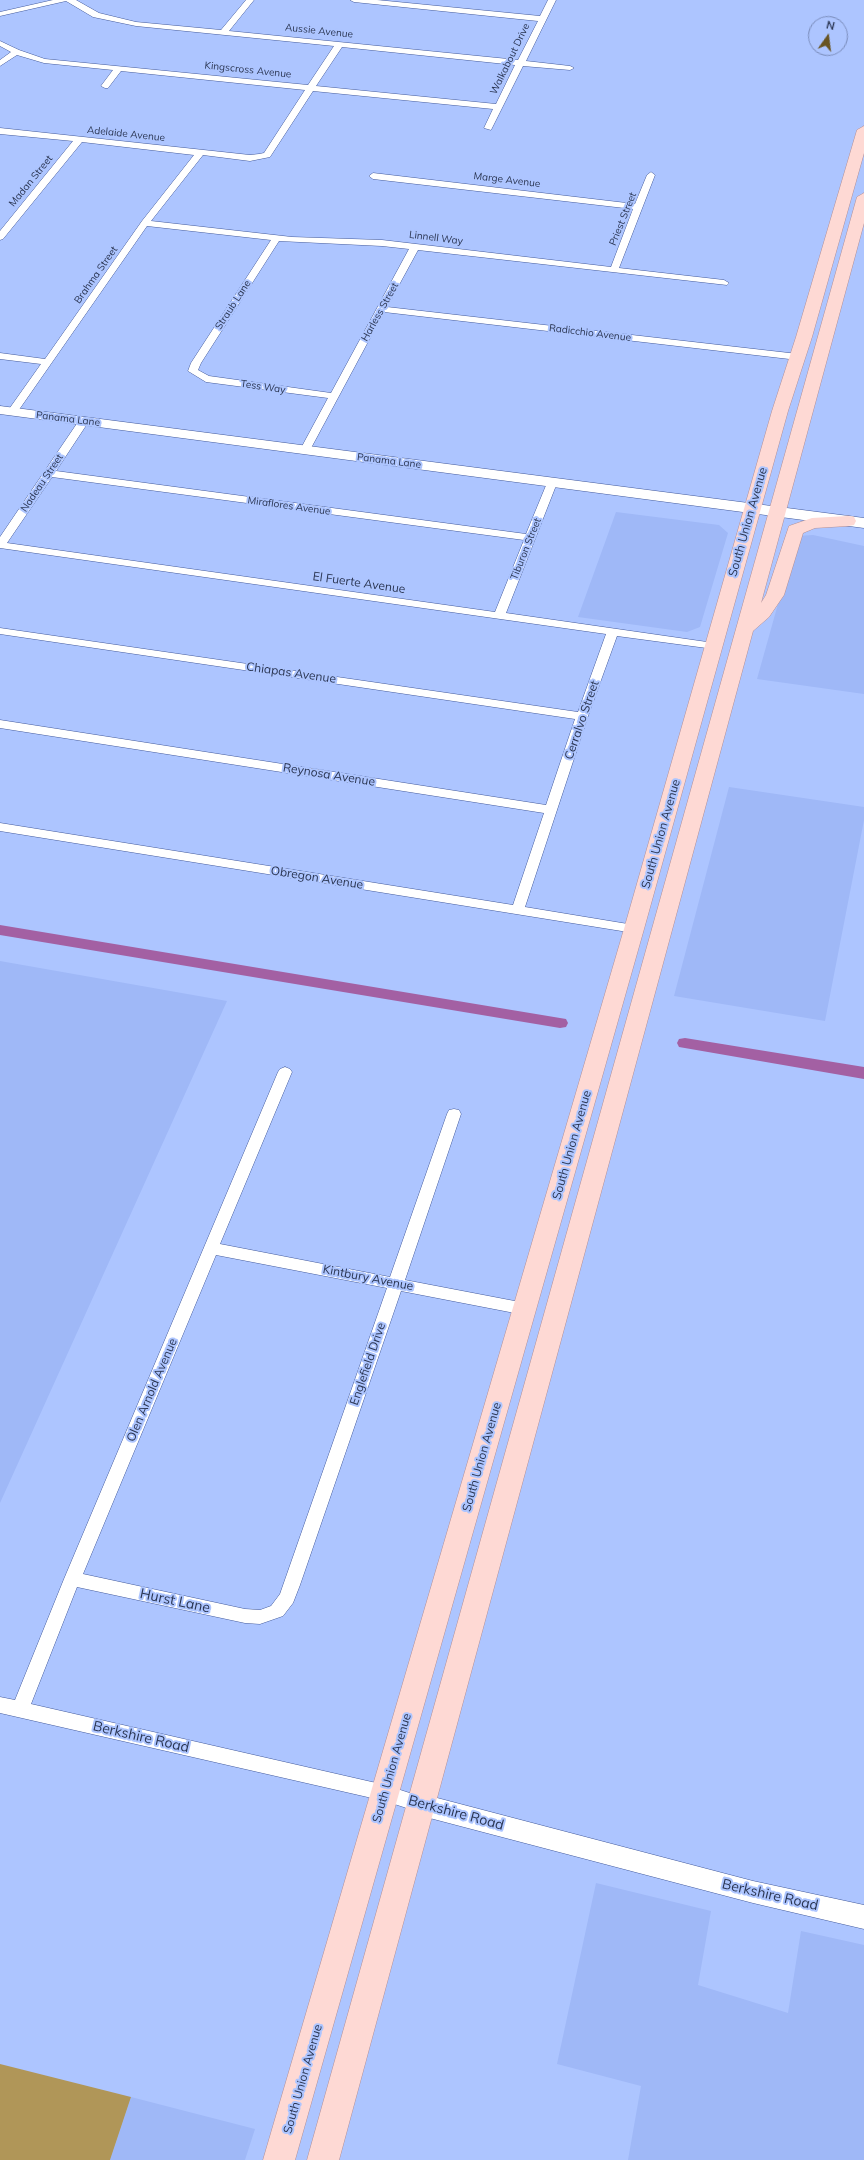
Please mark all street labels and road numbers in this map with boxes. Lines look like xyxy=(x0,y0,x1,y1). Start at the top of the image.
street label: Aussie Avenue xyxy=(284,21,354,41)
street label: Walkabout Drive xyxy=(488,21,532,97)
street label: Kingscross Avenue xyxy=(204,59,292,81)
street label: Adelaide Avenue xyxy=(86,124,166,144)
street label: Madan Street xyxy=(7,153,55,209)
street label: Marge Avenue xyxy=(473,170,541,190)
street label: Priest Street xyxy=(607,191,639,247)
street label: Linnell Way xyxy=(408,229,464,247)
street label: Brahma Street xyxy=(72,244,120,306)
street label: Straub Lane xyxy=(213,278,253,332)
street label: Harless Street xyxy=(359,281,401,343)
street label: Radicchio Avenue xyxy=(548,322,632,344)
street label: Tess Way xyxy=(240,378,286,396)
street label: Panama Lane xyxy=(35,409,101,429)
street label: Panama Lane xyxy=(356,451,422,471)
street label: Nadeau Street xyxy=(18,452,66,514)
street label: South Union Avenue xyxy=(725,466,771,578)
street label: Miraflores Avenue xyxy=(247,494,331,518)
street label: Tiburon Street xyxy=(508,516,544,582)
street label: El Fuerte Avenue xyxy=(312,569,406,597)
street label: Chiapas Avenue xyxy=(245,660,337,686)
street label: Cerralvo Street xyxy=(562,679,602,761)
street label: Reynosa Avenue xyxy=(282,761,376,789)
street label: South Union Avenue xyxy=(638,778,684,890)
street label: Obregon Avenue xyxy=(270,864,364,892)
street label: South Union Avenue xyxy=(549,1089,595,1201)
street label: Kintbury Avenue xyxy=(322,1262,414,1294)
street label: Englefield Drive xyxy=(347,1321,389,1407)
street label: Olen Arnold Avenue xyxy=(124,1336,180,1444)
street label: South Union Avenue xyxy=(459,1401,505,1513)
street label: Hurst Lane xyxy=(138,1585,212,1617)
street label: South Union Avenue xyxy=(369,1712,415,1824)
street label: Berkshire Road xyxy=(91,1718,191,1756)
street label: Berkshire Road xyxy=(406,1792,506,1834)
street label: Berkshire Road xyxy=(720,1876,820,1914)
street label: South Union Avenue xyxy=(280,2023,326,2135)

